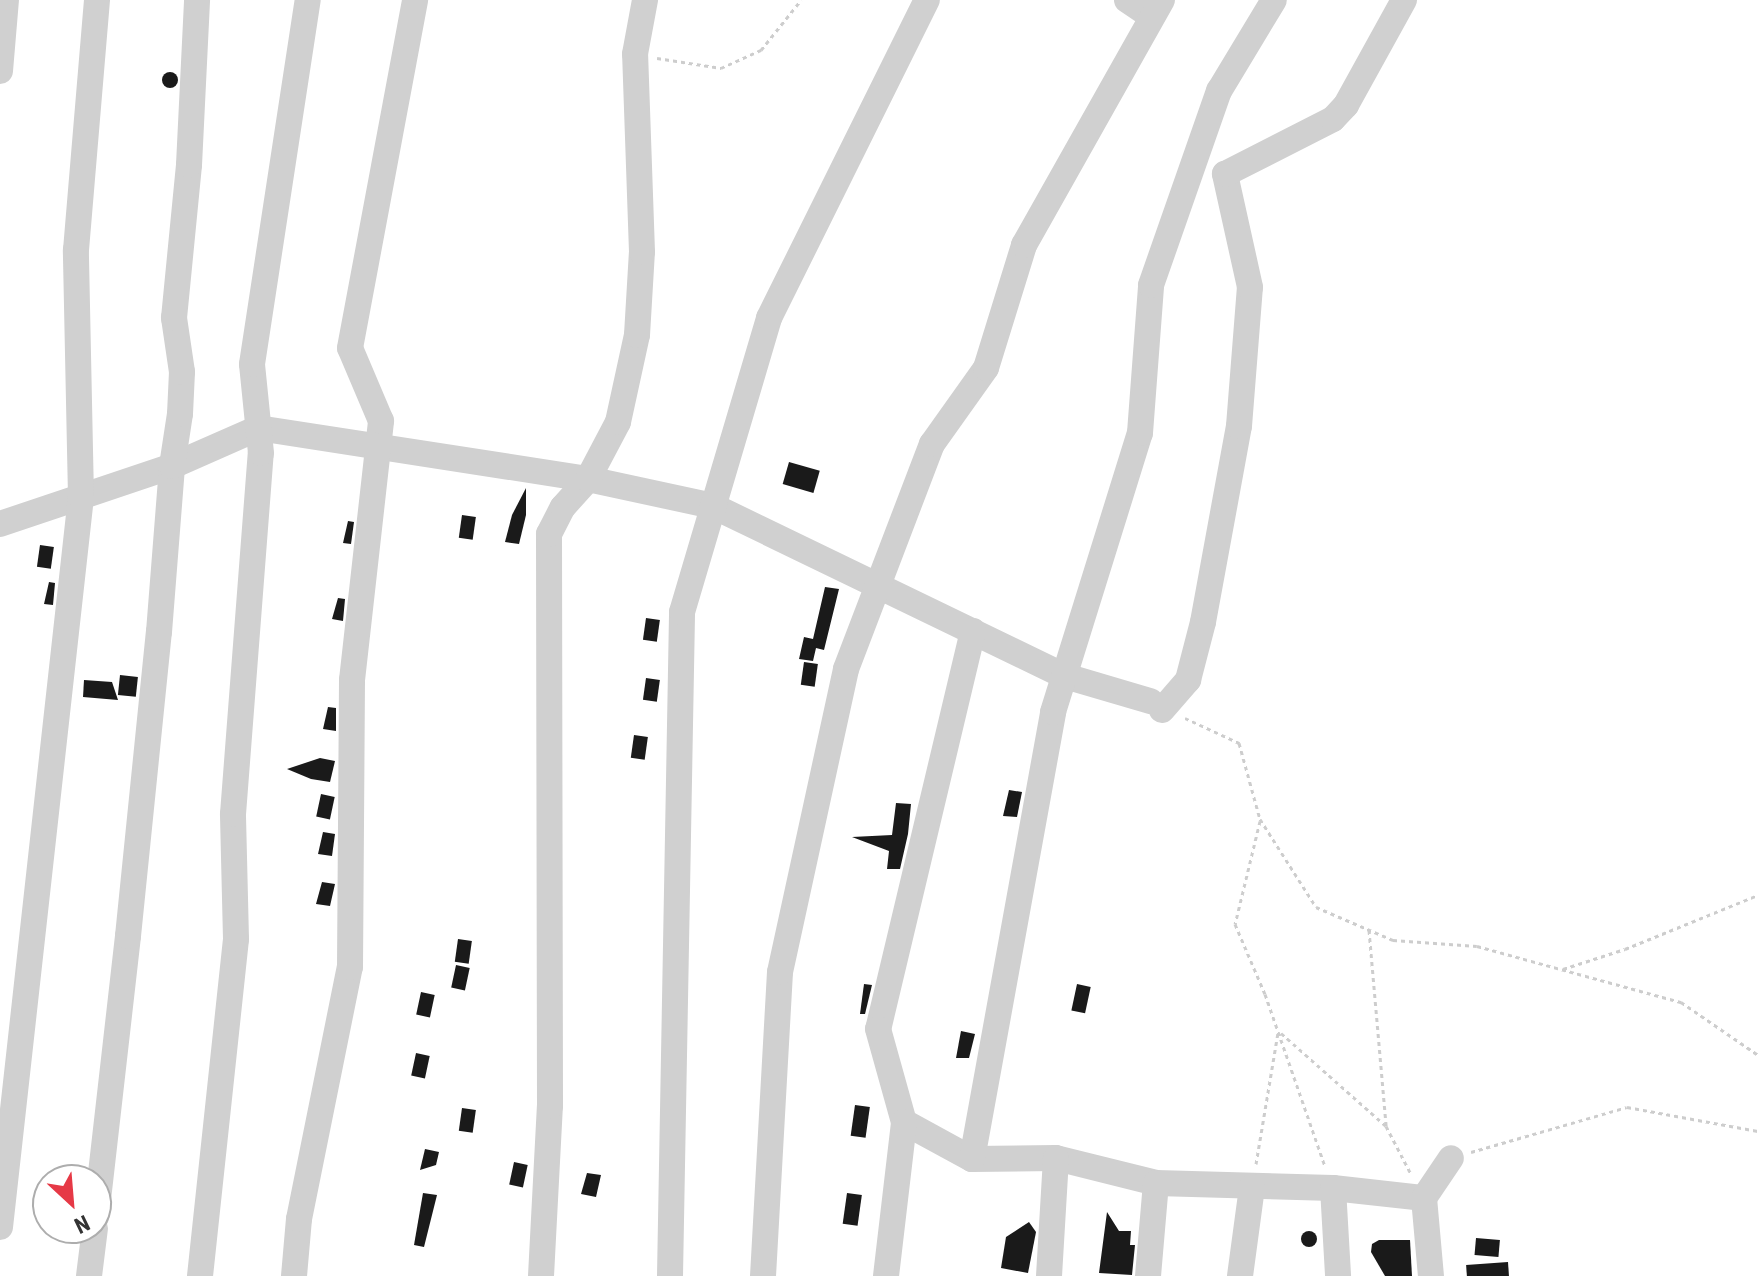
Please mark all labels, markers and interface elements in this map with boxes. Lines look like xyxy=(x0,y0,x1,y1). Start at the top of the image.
north arrow xyxy=(32,1164,112,1244)
text: N xyxy=(70,1210,93,1238)

